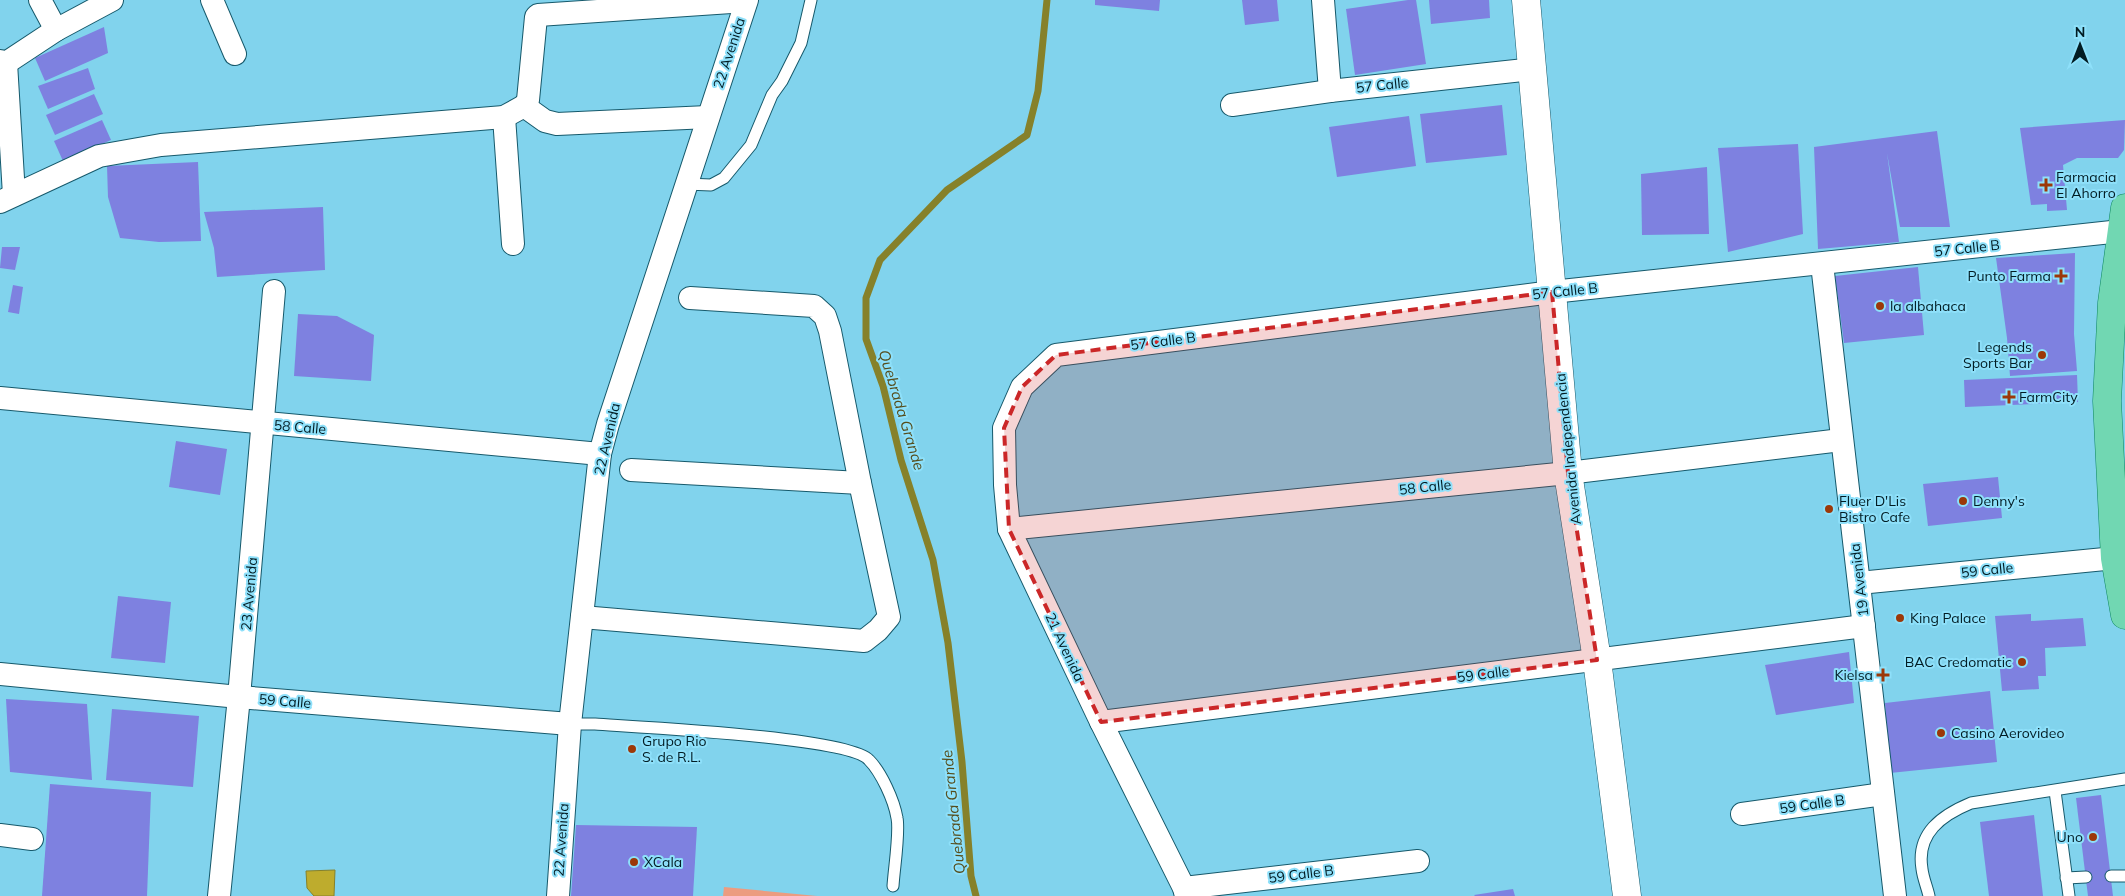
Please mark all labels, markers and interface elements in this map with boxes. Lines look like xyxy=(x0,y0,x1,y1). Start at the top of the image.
street label: 22 Avenida xyxy=(709,15,749,91)
north arrow xyxy=(2055,20,2105,70)
text: N xyxy=(2075,23,2085,41)
street label: 57 Calle xyxy=(1355,73,1409,97)
place label: Farmacia El Ahorro xyxy=(2056,168,2116,202)
marker: Farmacia El Ahorro xyxy=(2040,179,2052,191)
street label: 57 Calle B xyxy=(1933,236,2001,260)
place label: Punto Farma xyxy=(1967,267,2051,285)
marker: Punto Farma xyxy=(2055,270,2067,282)
street label: 57 Calle B xyxy=(1531,279,1599,303)
place label: la albahaca xyxy=(1890,297,1966,315)
marker: la albahaca xyxy=(1874,300,1886,312)
street label: 57 Calle B xyxy=(1129,328,1197,354)
place label: Legends Sports Bar xyxy=(1963,338,2033,372)
water label: Quebrada Grande xyxy=(875,347,929,473)
marker: Legends Sports Bar xyxy=(2036,349,2048,361)
street label: Avenida Independencia xyxy=(1551,373,1585,525)
place label: FarmCity xyxy=(2019,388,2078,406)
marker: FarmCity xyxy=(2003,391,2015,403)
street label: 22 Avenida xyxy=(590,401,624,477)
street label: 58 Calle xyxy=(273,416,327,438)
street label: 58 Calle xyxy=(1398,475,1452,499)
place label: Fluer D'Lis Bistro Cafe xyxy=(1839,492,1910,526)
place label: Denny's xyxy=(1973,492,2025,510)
marker: Denny's xyxy=(1957,495,1969,507)
marker: Fluer D'Lis Bistro Cafe xyxy=(1823,503,1835,515)
street label: 19 Avenida xyxy=(1846,542,1872,618)
street label: 23 Avenida xyxy=(237,557,261,631)
street label: 59 Calle xyxy=(1960,558,2014,582)
place label: King Palace xyxy=(1910,609,1986,627)
street label: 21 Avenida xyxy=(1041,610,1089,684)
marker: King Palace xyxy=(1894,612,1906,624)
place label: BAC Credomatic xyxy=(1905,653,2012,671)
marker: BAC Credomatic xyxy=(2016,656,2028,668)
street label: 59 Calle xyxy=(1456,662,1510,686)
place label: Kielsa xyxy=(1835,666,1873,684)
marker: Kielsa xyxy=(1877,669,1889,681)
street label: 59 Calle xyxy=(258,690,312,712)
place label: Casino Aerovideo xyxy=(1951,724,2064,742)
marker: Casino Aerovideo xyxy=(1935,727,1947,739)
place label: Grupo Rio S. de R.L. xyxy=(642,732,706,766)
marker: Grupo Rio S. de R.L. xyxy=(626,743,638,755)
water label: Quebrada Grande xyxy=(937,749,969,875)
street label: 59 Calle B xyxy=(1778,791,1846,817)
street label: 22 Avenida xyxy=(549,803,573,877)
place label: Uno xyxy=(2057,828,2083,846)
marker: Uno xyxy=(2087,831,2099,843)
place label: XCala xyxy=(644,853,682,871)
marker: XCala xyxy=(628,856,640,868)
street label: 59 Calle B xyxy=(1267,861,1335,887)

